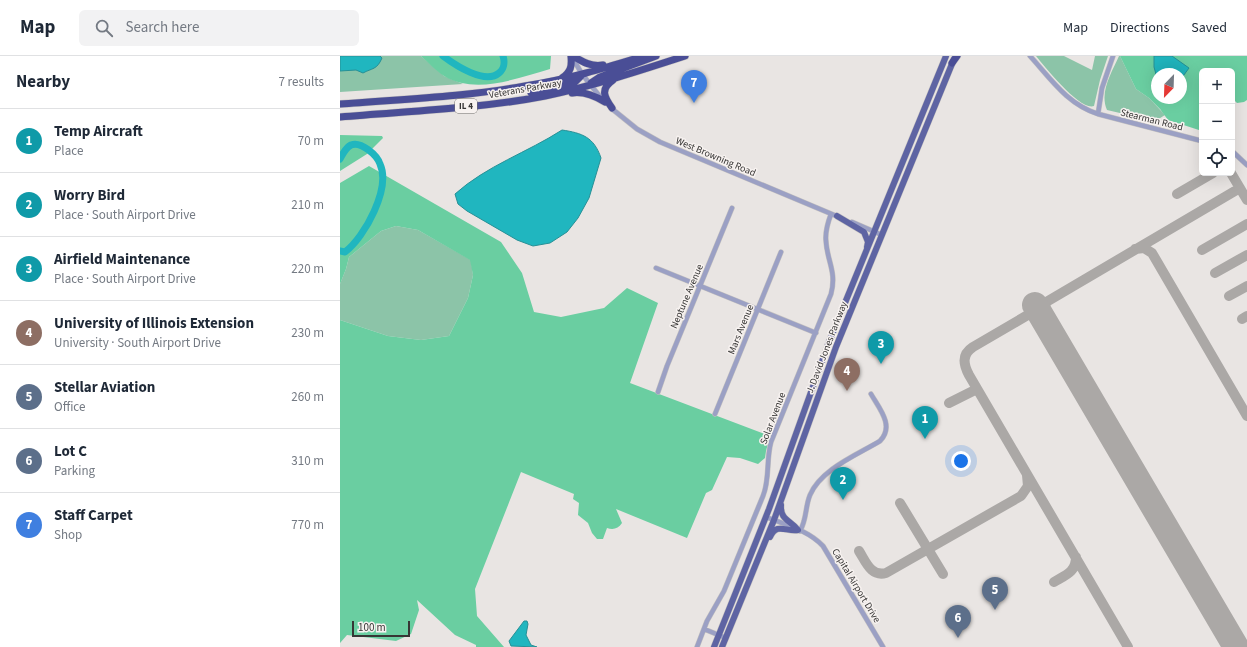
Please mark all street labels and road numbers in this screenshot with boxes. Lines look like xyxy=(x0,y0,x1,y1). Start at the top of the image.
street label: Veterans Parkway xyxy=(488,76,563,102)
road number: IL 4 xyxy=(455,99,477,113)
street label: Stearman Road xyxy=(1119,105,1184,134)
street label: West Browning Road xyxy=(673,134,758,180)
street label: Neptune Avenue xyxy=(667,262,707,331)
street label: J. David Jones Parkway xyxy=(803,299,851,395)
street label: Mars Avenue xyxy=(725,302,757,356)
street label: Solar Avenue xyxy=(757,390,789,446)
street label: Capital Airport Drive xyxy=(828,546,884,625)

